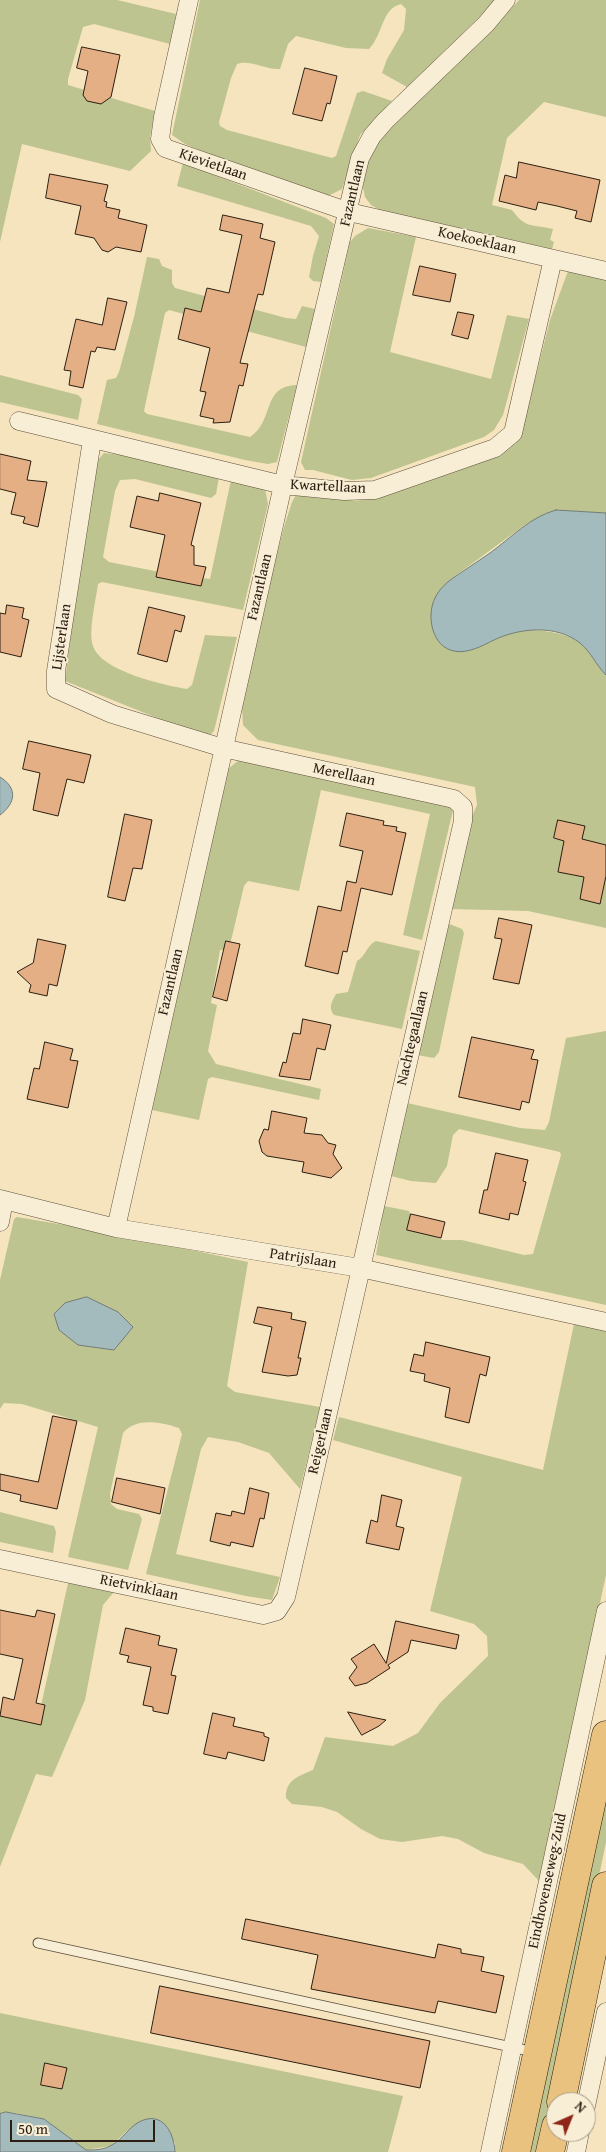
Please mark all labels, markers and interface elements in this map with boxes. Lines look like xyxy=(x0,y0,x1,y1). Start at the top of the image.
street label: Kievietlaan xyxy=(177,145,249,185)
street label: Fazantlaan xyxy=(337,158,369,228)
street label: Koekoeklaan xyxy=(436,223,518,259)
street label: Kwartellaan xyxy=(290,476,366,498)
street label: Fazantlaan xyxy=(244,552,276,622)
street label: Lijsterlaan xyxy=(48,603,76,671)
street label: Merellaan xyxy=(311,760,377,790)
street label: Fazantlaan xyxy=(155,947,187,1017)
street label: Nachtegaallaan xyxy=(393,989,433,1087)
street label: Patrijslaan xyxy=(268,1245,338,1273)
street label: Reigerlaan xyxy=(305,1406,337,1476)
street label: Rietvinklaan xyxy=(98,1571,180,1605)
street label: Eindhovenseweg-Zuid xyxy=(525,1812,571,1950)
north arrow xyxy=(546,2092,596,2142)
text: N xyxy=(570,2096,591,2117)
scale bar xyxy=(12,2110,158,2142)
text: 50 m xyxy=(18,2118,48,2139)

